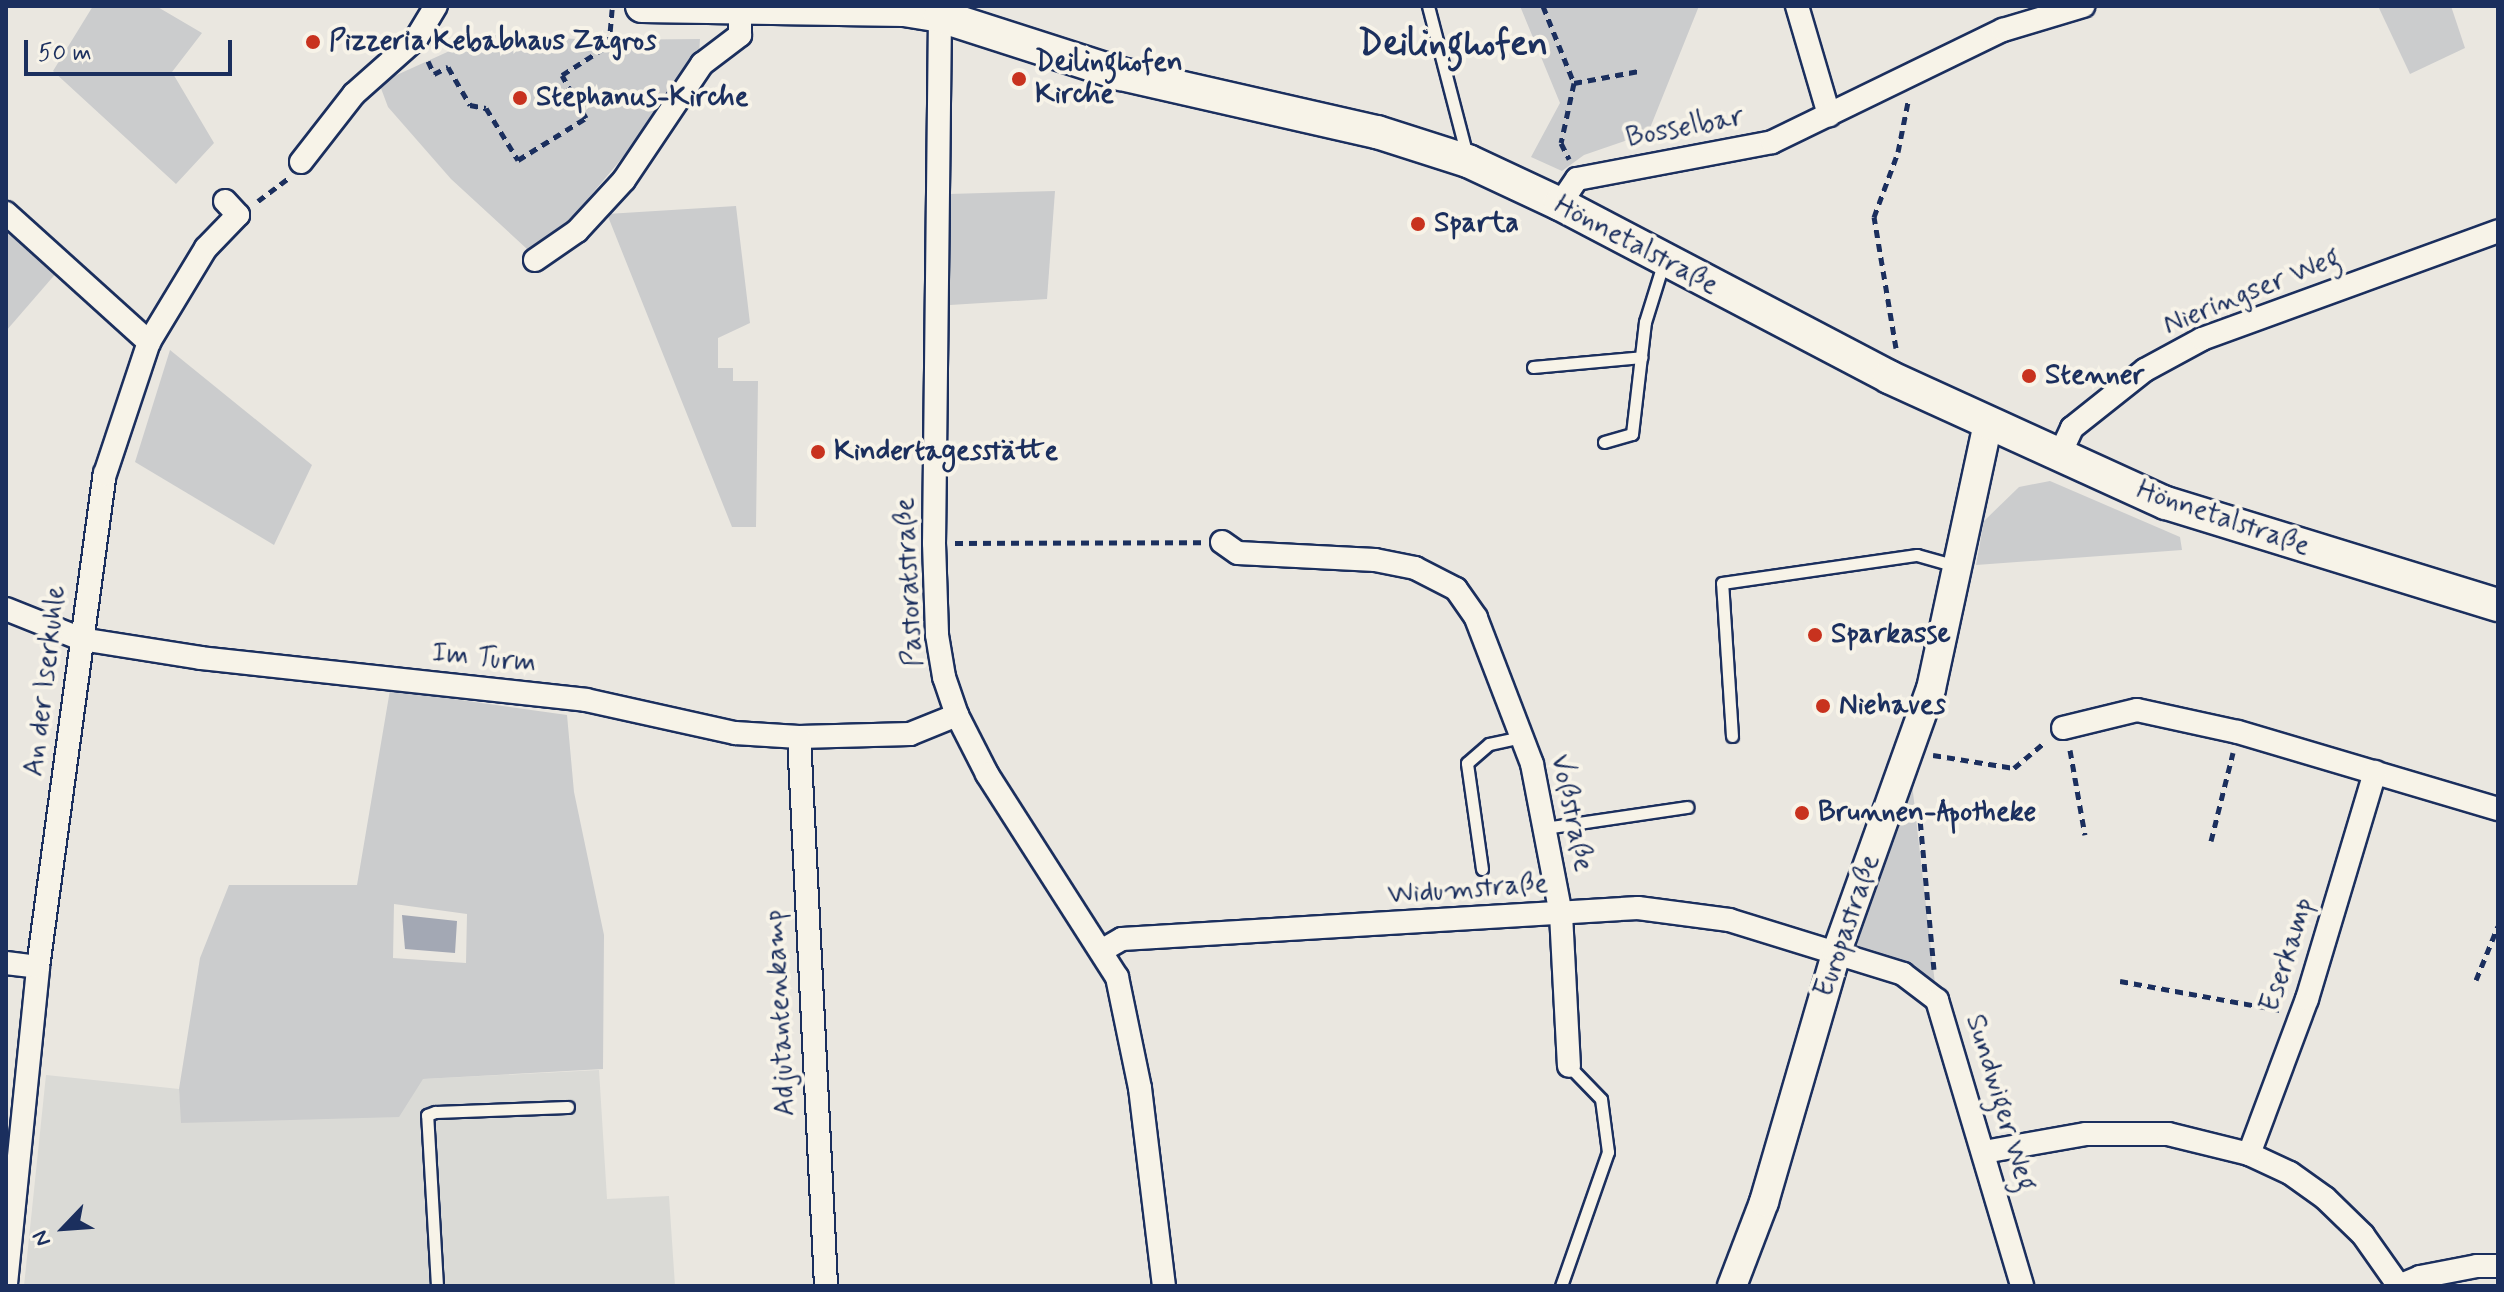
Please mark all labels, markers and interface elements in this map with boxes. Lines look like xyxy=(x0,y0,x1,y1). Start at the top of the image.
district label: Deilinghofen xyxy=(1358,23,1548,67)
scale bar xyxy=(28,24,236,74)
place label: Pizzeria Kebabhaus Zagros xyxy=(329,25,659,59)
marker: Pizzeria Kebabhaus Zagros xyxy=(304,33,322,51)
text: 50 m xyxy=(38,38,92,69)
place label: Deilinghofen Kirche xyxy=(1035,46,1183,112)
marker: Deilinghofen Kirche xyxy=(1010,70,1028,88)
place label: Stephanus-Kirche xyxy=(536,81,748,115)
marker: Stephanus-Kirche xyxy=(511,89,529,107)
street label: Bosselbar xyxy=(1623,100,1747,156)
street label: Hönnetalstraße xyxy=(1548,189,1724,303)
place label: Sparta xyxy=(1434,207,1519,241)
marker: Sparta xyxy=(1409,215,1427,233)
street label: Nieringser Weg xyxy=(2159,241,2345,343)
place label: Stenner xyxy=(2045,359,2144,393)
marker: Stenner xyxy=(2020,367,2038,385)
place label: Kindertagesstätte xyxy=(834,435,1058,469)
marker: Kindertagesstätte xyxy=(809,443,827,461)
street label: Hönnetalstraße xyxy=(2132,474,2314,564)
street label: Pastoratstraße xyxy=(889,497,931,667)
street label: An der Iserkuhle xyxy=(17,579,75,783)
place label: Sparkasse xyxy=(1831,618,1951,652)
marker: Sparkasse xyxy=(1806,626,1824,644)
street label: Im Turm xyxy=(426,636,542,682)
place label: Niehaves xyxy=(1839,689,1946,723)
marker: Niehaves xyxy=(1814,697,1832,715)
street label: Voßstraße xyxy=(1542,751,1600,875)
place label: Brunnen-Apotheke xyxy=(1818,796,2036,830)
marker: Brunnen-Apotheke xyxy=(1793,804,1811,822)
street label: Europastraße xyxy=(1808,850,1888,1002)
street label: Widumstraße xyxy=(1387,868,1549,912)
street label: Eserkamp xyxy=(2254,894,2322,1016)
street label: Adjutantenkamp xyxy=(759,909,803,1117)
street label: Sundwiger Weg xyxy=(1957,1011,2043,1195)
north arrow xyxy=(24,1188,104,1268)
text: N xyxy=(26,1226,58,1251)

